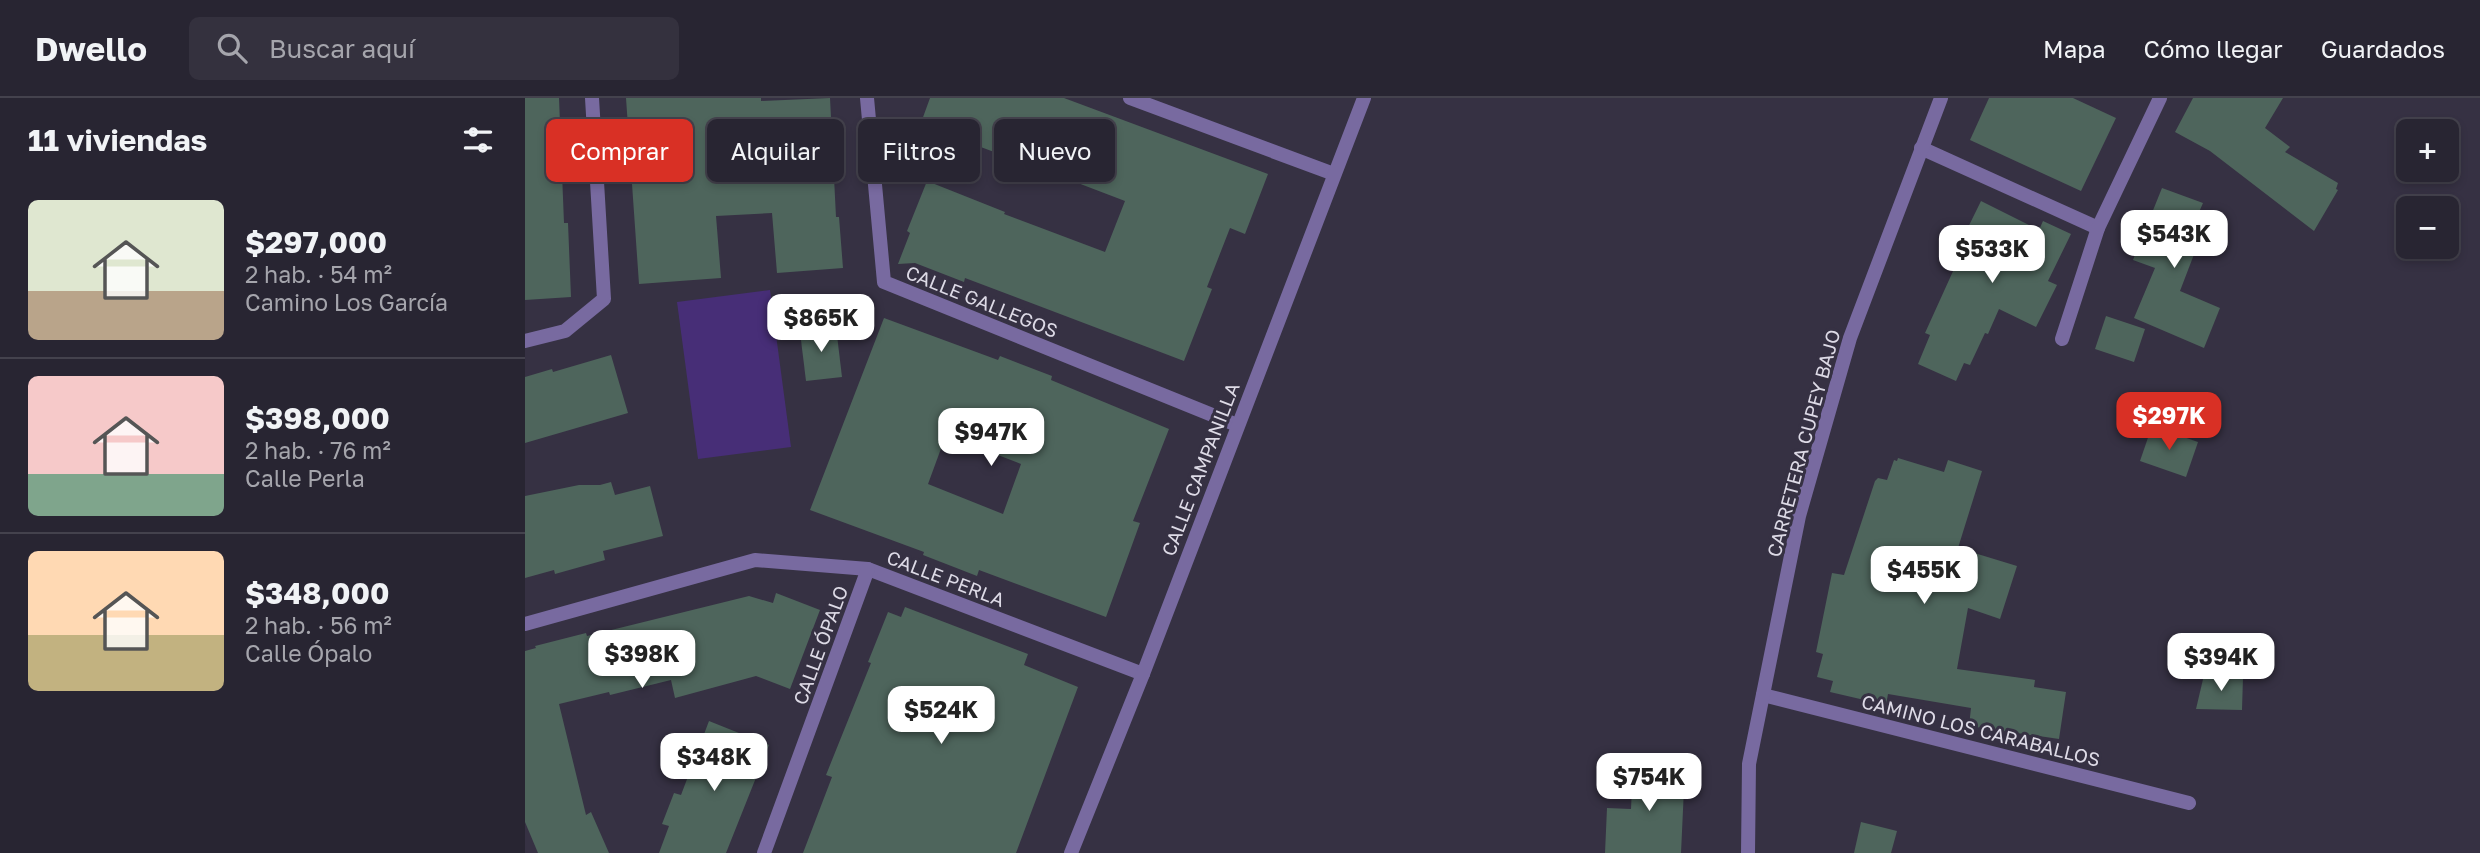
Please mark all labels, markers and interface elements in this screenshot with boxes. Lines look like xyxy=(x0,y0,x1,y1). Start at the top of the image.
search box xyxy=(189,17,679,80)
text: Dwello xyxy=(35,29,147,68)
icon: search xyxy=(213,29,251,67)
text: Buscar aquí xyxy=(269,33,415,64)
text: Mapa xyxy=(2043,34,2106,63)
text: Cómo llegar xyxy=(2144,34,2283,63)
text: Guardados xyxy=(2321,34,2445,63)
chip: Comprar xyxy=(546,119,693,182)
chip: Alquilar xyxy=(707,119,844,182)
chip: Filtros xyxy=(858,119,980,182)
chip: Nuevo xyxy=(994,119,1115,182)
map controls xyxy=(2396,119,2459,259)
button: + xyxy=(2396,119,2459,182)
icon: filters xyxy=(459,121,497,159)
text: 11 viviendas xyxy=(28,122,207,158)
button: − xyxy=(2396,196,2459,259)
pin: $543K xyxy=(2125,211,2223,270)
text: $543K xyxy=(2137,219,2211,247)
text: $297,000 xyxy=(245,224,387,260)
pin: $533K xyxy=(1943,226,2041,285)
icon: home xyxy=(84,228,168,312)
text: $533K xyxy=(1955,234,2029,262)
text: 2 hab. · 54 m² xyxy=(245,260,392,288)
street label: CALLE GALLEGOS xyxy=(903,260,1061,342)
text: Camino Los García xyxy=(245,288,448,316)
pin: $865K xyxy=(772,294,870,354)
text: $865K xyxy=(783,303,859,331)
street label: CARRETERA CUPEY BAJO xyxy=(1762,327,1844,559)
street label: CALLE CAMPANILLA xyxy=(1156,379,1244,559)
pin: $297K xyxy=(2120,392,2218,452)
text: $398,000 xyxy=(245,400,390,436)
text: $297K xyxy=(2132,401,2206,429)
icon: home xyxy=(84,404,168,488)
pin: $947K xyxy=(942,408,1040,468)
text: $947K xyxy=(954,417,1028,445)
text: 2 hab. · 76 m² xyxy=(245,436,391,464)
text: Calle Perla xyxy=(245,464,365,492)
street label: CALLE PERLA xyxy=(884,545,1008,611)
pin: $455K xyxy=(1875,546,1973,606)
text: $455K xyxy=(1887,555,1961,583)
text: $348,000 xyxy=(245,575,389,611)
icon: home xyxy=(84,579,168,663)
street label: CALLE ÓPALO xyxy=(788,582,852,708)
text: 2 hab. · 56 m² xyxy=(245,611,392,639)
pin: $398K xyxy=(593,630,691,690)
pin: $394K xyxy=(2172,634,2270,693)
text: Calle Ópalo xyxy=(245,639,372,667)
text: $398K xyxy=(604,639,680,667)
text: $394K xyxy=(2183,642,2259,670)
pin: $524K xyxy=(892,686,990,746)
street label: CAMINO LOS CARABALLOS xyxy=(1859,689,2103,771)
text: $524K xyxy=(904,695,978,723)
pin: $348K xyxy=(665,734,763,793)
text: $348K xyxy=(676,742,752,770)
pin: $754K xyxy=(1600,754,1698,813)
text: $754K xyxy=(1612,762,1686,790)

